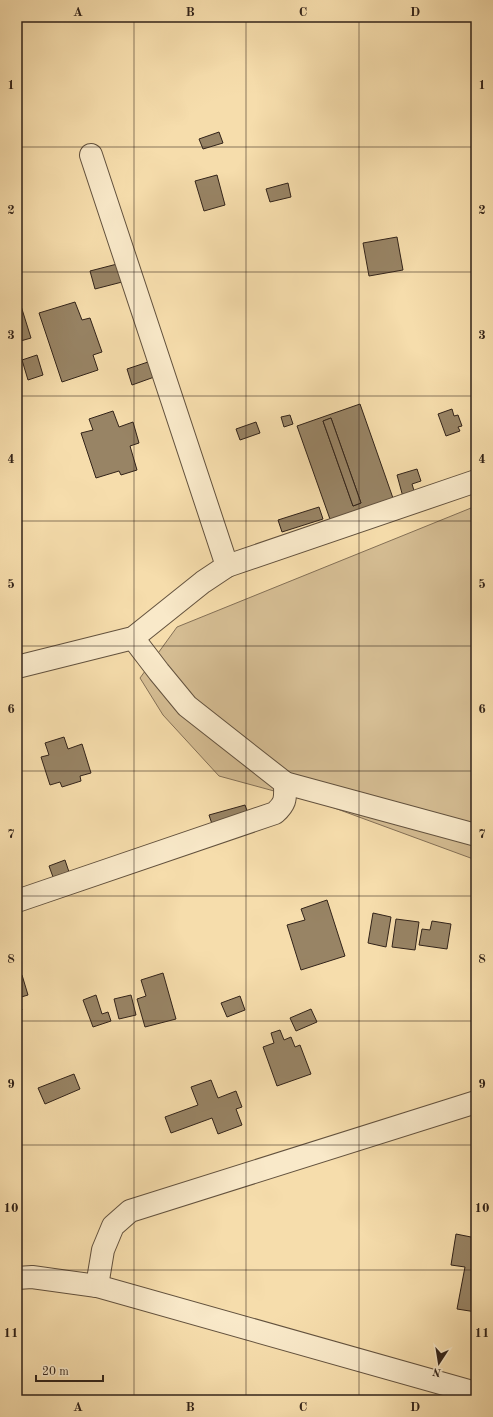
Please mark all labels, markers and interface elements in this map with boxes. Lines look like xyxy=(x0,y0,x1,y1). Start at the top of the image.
text: A xyxy=(73,6,83,19)
text: B xyxy=(185,6,195,19)
text: C xyxy=(299,6,307,19)
text: D xyxy=(410,6,420,19)
text: 1 xyxy=(7,79,15,92)
text: 1 xyxy=(478,79,486,92)
text: 2 xyxy=(7,204,15,217)
text: 2 xyxy=(478,204,486,217)
text: 3 xyxy=(7,329,15,342)
text: 3 xyxy=(478,329,486,342)
text: 4 xyxy=(7,453,15,466)
text: 4 xyxy=(478,453,486,466)
text: 5 xyxy=(7,578,15,591)
text: 5 xyxy=(478,578,486,591)
text: 6 xyxy=(7,703,15,716)
text: 6 xyxy=(478,703,486,716)
text: 7 xyxy=(7,828,15,841)
text: 7 xyxy=(478,828,486,841)
text: 8 xyxy=(7,953,15,966)
text: 8 xyxy=(478,953,486,966)
text: 9 xyxy=(7,1078,15,1091)
text: 9 xyxy=(478,1078,486,1091)
text: 10 xyxy=(3,1202,19,1215)
text: 10 xyxy=(474,1202,490,1215)
text: 11 xyxy=(3,1327,19,1340)
text: 11 xyxy=(474,1327,490,1340)
north arrow xyxy=(419,1343,459,1383)
scale bar xyxy=(36,1357,103,1383)
text: N xyxy=(431,1365,442,1378)
text: 20 m xyxy=(42,1366,69,1378)
text: A xyxy=(73,1401,83,1414)
text: B xyxy=(185,1401,195,1414)
text: C xyxy=(299,1401,307,1414)
text: D xyxy=(410,1401,420,1414)

